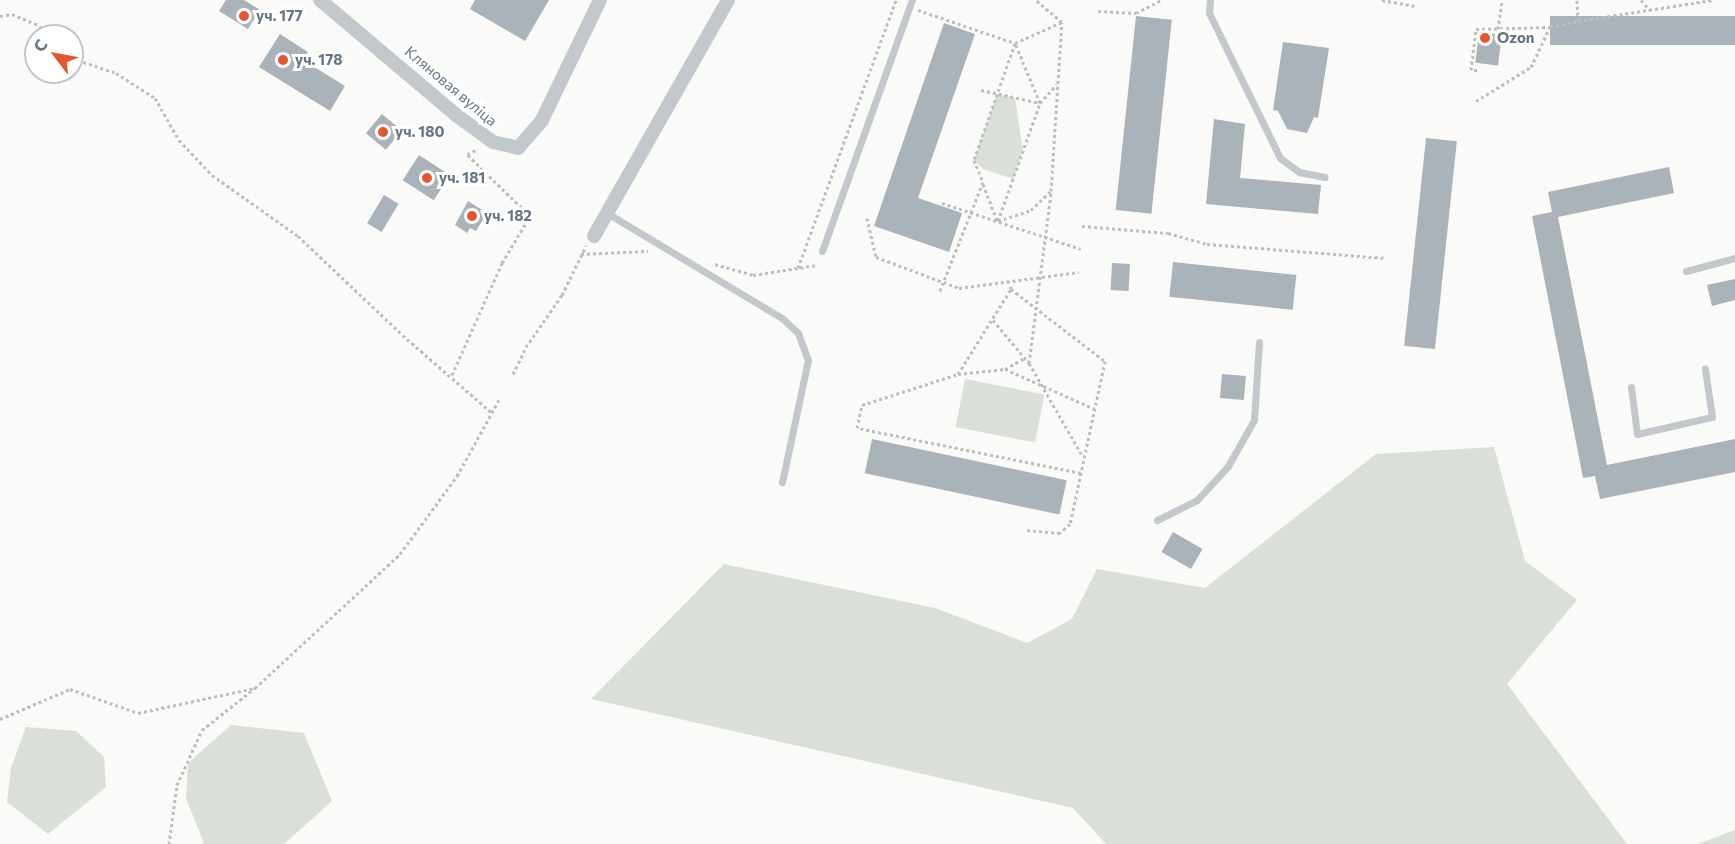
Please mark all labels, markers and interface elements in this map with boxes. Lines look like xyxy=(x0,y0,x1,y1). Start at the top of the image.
place label: уч. 177 xyxy=(256,7,303,25)
marker: уч. 177 xyxy=(237,9,251,23)
north arrow xyxy=(24,24,84,84)
place label: Ozon xyxy=(1497,29,1535,47)
marker: Ozon xyxy=(1478,31,1492,45)
text: С xyxy=(29,36,51,55)
street label: Кляновая вуліца xyxy=(401,42,501,130)
place label: уч. 178 xyxy=(295,51,343,69)
marker: уч. 178 xyxy=(276,53,290,67)
place label: уч. 180 xyxy=(395,123,444,141)
marker: уч. 180 xyxy=(376,125,390,139)
place label: уч. 181 xyxy=(439,169,485,187)
marker: уч. 181 xyxy=(420,171,434,185)
place label: уч. 182 xyxy=(484,207,532,225)
marker: уч. 182 xyxy=(465,209,479,223)

